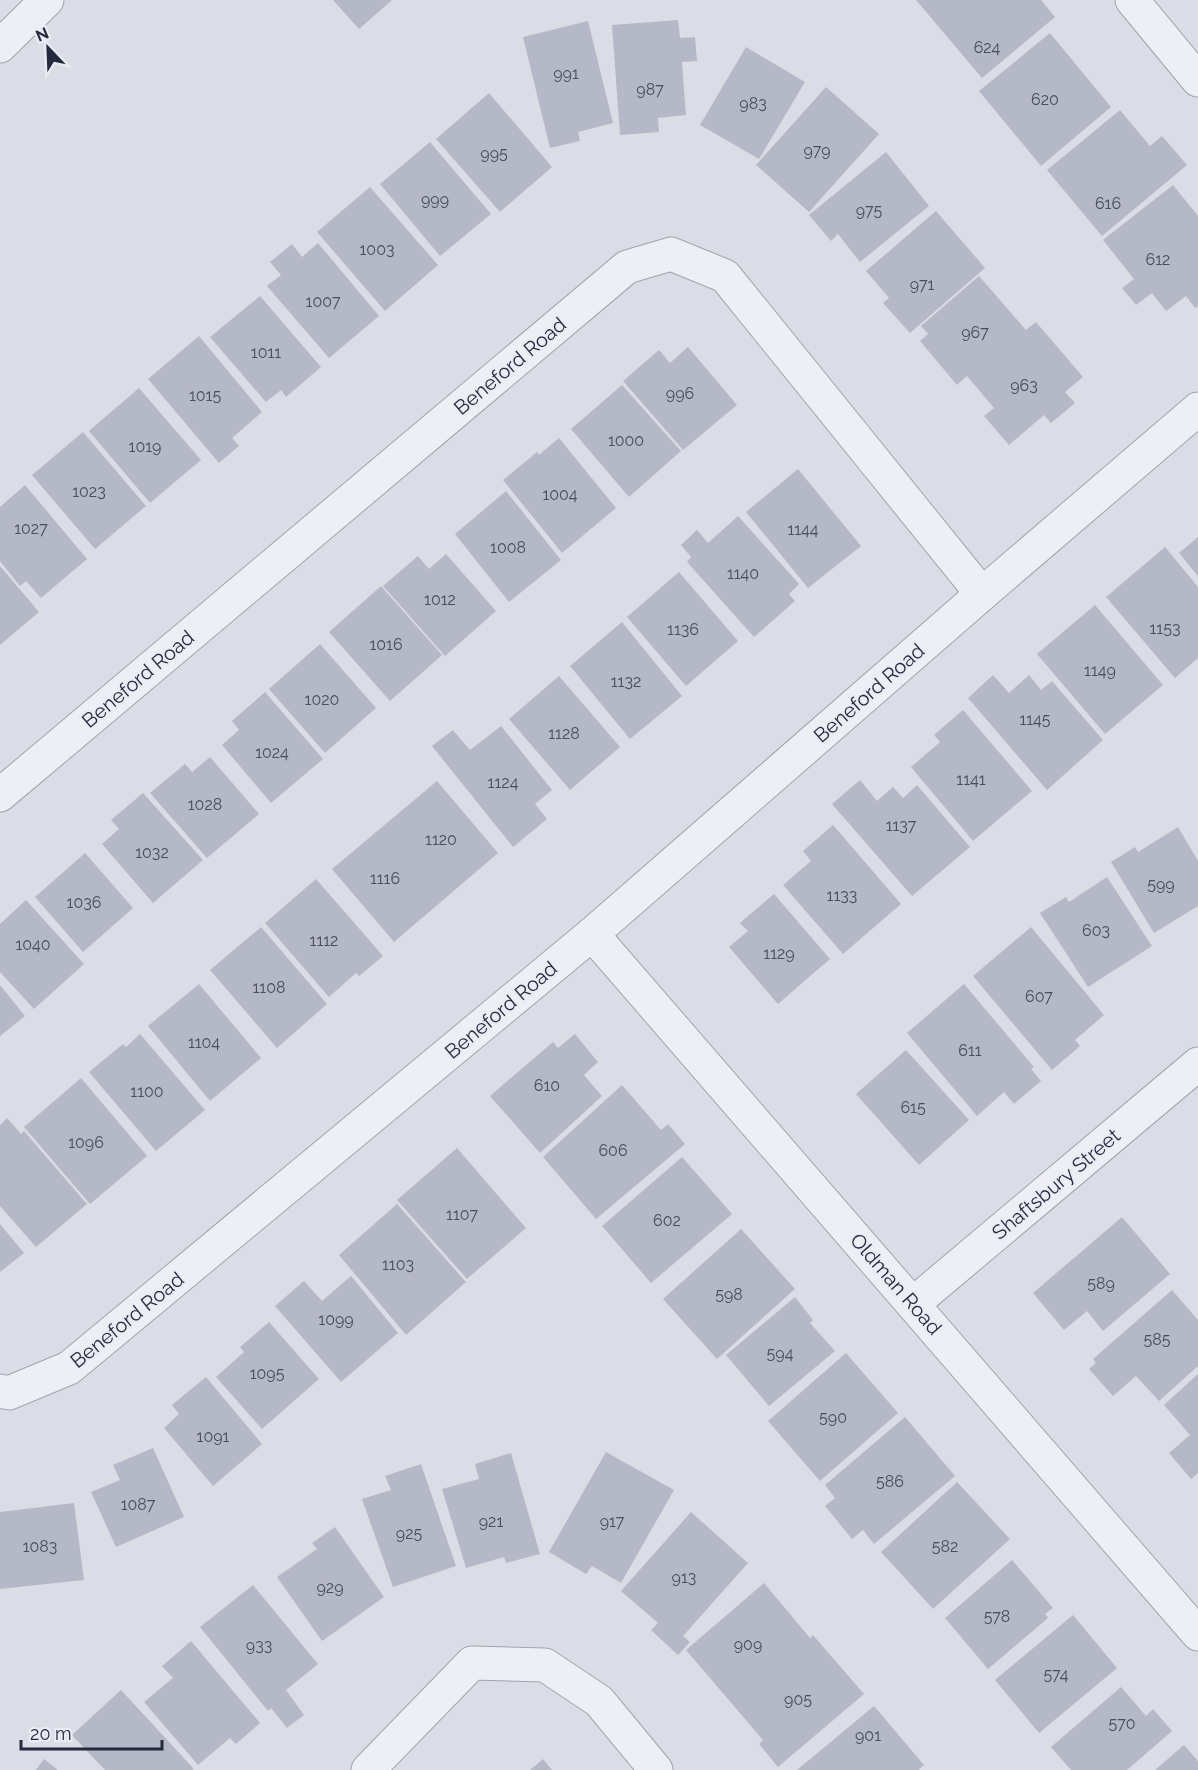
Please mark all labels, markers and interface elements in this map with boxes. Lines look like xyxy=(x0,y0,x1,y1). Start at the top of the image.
north arrow xyxy=(18,18,78,78)
text: N xyxy=(33,24,52,46)
house number: 624 xyxy=(974,38,1001,57)
house number: 991 xyxy=(553,64,579,83)
house number: 987 xyxy=(636,80,664,99)
house number: 620 xyxy=(1031,90,1059,109)
house number: 983 xyxy=(739,94,767,113)
house number: 979 xyxy=(803,141,831,160)
house number: 995 xyxy=(480,144,508,163)
house number: 999 xyxy=(421,190,449,209)
house number: 616 xyxy=(1095,194,1121,213)
house number: 975 xyxy=(856,201,882,220)
house number: 1003 xyxy=(360,240,394,259)
house number: 612 xyxy=(1146,250,1170,269)
house number: 971 xyxy=(910,275,934,294)
house number: 1007 xyxy=(306,292,341,311)
street label: Beneford Road xyxy=(449,312,571,420)
house number: 967 xyxy=(961,323,989,342)
house number: 1011 xyxy=(251,343,281,362)
house number: 963 xyxy=(1010,376,1038,395)
house number: 996 xyxy=(666,384,694,403)
house number: 1015 xyxy=(189,386,221,405)
house number: 1000 xyxy=(608,431,644,450)
house number: 1019 xyxy=(129,437,161,456)
house number: 1023 xyxy=(72,482,106,501)
house number: 1004 xyxy=(542,485,578,504)
house number: 1027 xyxy=(14,519,48,538)
house number: 1144 xyxy=(787,520,819,539)
house number: 1008 xyxy=(490,538,526,557)
house number: 1140 xyxy=(727,564,759,583)
house number: 1012 xyxy=(424,590,456,609)
house number: 1153 xyxy=(1150,619,1180,638)
house number: 1136 xyxy=(667,620,699,639)
street label: Beneford Road xyxy=(77,625,199,733)
house number: 1016 xyxy=(369,635,403,654)
street label: Beneford Road xyxy=(809,638,929,748)
house number: 1149 xyxy=(1084,661,1116,680)
house number: 1132 xyxy=(611,672,641,691)
house number: 1020 xyxy=(305,690,339,709)
house number: 1145 xyxy=(1019,710,1051,729)
house number: 1128 xyxy=(548,724,580,743)
house number: 1024 xyxy=(255,743,289,762)
house number: 1141 xyxy=(956,770,986,789)
house number: 1124 xyxy=(488,773,519,792)
house number: 1028 xyxy=(188,795,222,814)
house number: 1137 xyxy=(886,816,917,835)
house number: 1120 xyxy=(425,830,457,849)
house number: 1032 xyxy=(135,843,169,862)
house number: 1116 xyxy=(370,869,400,888)
house number: 599 xyxy=(1147,875,1175,894)
house number: 1133 xyxy=(827,886,857,905)
house number: 1036 xyxy=(67,893,101,912)
house number: 603 xyxy=(1082,921,1110,940)
house number: 1112 xyxy=(310,931,338,950)
house number: 1040 xyxy=(15,935,51,954)
house number: 1129 xyxy=(763,944,795,963)
street label: Beneford Road xyxy=(440,956,562,1064)
house number: 1108 xyxy=(253,978,285,997)
house number: 607 xyxy=(1025,987,1053,1006)
house number: 1104 xyxy=(188,1033,220,1052)
house number: 611 xyxy=(958,1041,982,1060)
house number: 610 xyxy=(534,1076,560,1095)
house number: 1100 xyxy=(130,1082,164,1101)
house number: 615 xyxy=(900,1098,926,1117)
street label: Shaftsbury Street xyxy=(987,1123,1125,1245)
house number: 1096 xyxy=(68,1133,104,1152)
house number: 606 xyxy=(598,1141,628,1160)
house number: 1107 xyxy=(446,1205,478,1224)
house number: 602 xyxy=(653,1211,681,1230)
street label: Oldman Road xyxy=(845,1228,947,1340)
house number: 1103 xyxy=(382,1255,414,1274)
street label: Beneford Road xyxy=(66,1267,188,1373)
house number: 589 xyxy=(1087,1274,1115,1293)
house number: 598 xyxy=(715,1285,743,1304)
house number: 1099 xyxy=(318,1310,354,1329)
house number: 585 xyxy=(1144,1330,1171,1349)
house number: 594 xyxy=(767,1344,794,1363)
house number: 1095 xyxy=(250,1364,285,1383)
house number: 590 xyxy=(819,1408,847,1427)
house number: 1091 xyxy=(197,1427,230,1446)
house number: 586 xyxy=(876,1472,904,1491)
house number: 1087 xyxy=(121,1495,156,1514)
house number: 921 xyxy=(479,1512,503,1531)
house number: 917 xyxy=(600,1512,625,1531)
house number: 925 xyxy=(396,1524,422,1543)
house number: 1083 xyxy=(23,1537,57,1556)
house number: 582 xyxy=(932,1537,958,1556)
house number: 913 xyxy=(672,1568,696,1587)
house number: 929 xyxy=(316,1578,344,1597)
house number: 578 xyxy=(984,1607,1010,1626)
house number: 909 xyxy=(734,1635,762,1654)
house number: 933 xyxy=(246,1636,272,1655)
house number: 574 xyxy=(1043,1665,1069,1684)
house number: 905 xyxy=(784,1690,812,1709)
scale bar xyxy=(21,1713,162,1751)
house number: 570 xyxy=(1109,1714,1135,1733)
text: 20 m xyxy=(30,1723,72,1744)
house number: 901 xyxy=(855,1726,881,1745)

